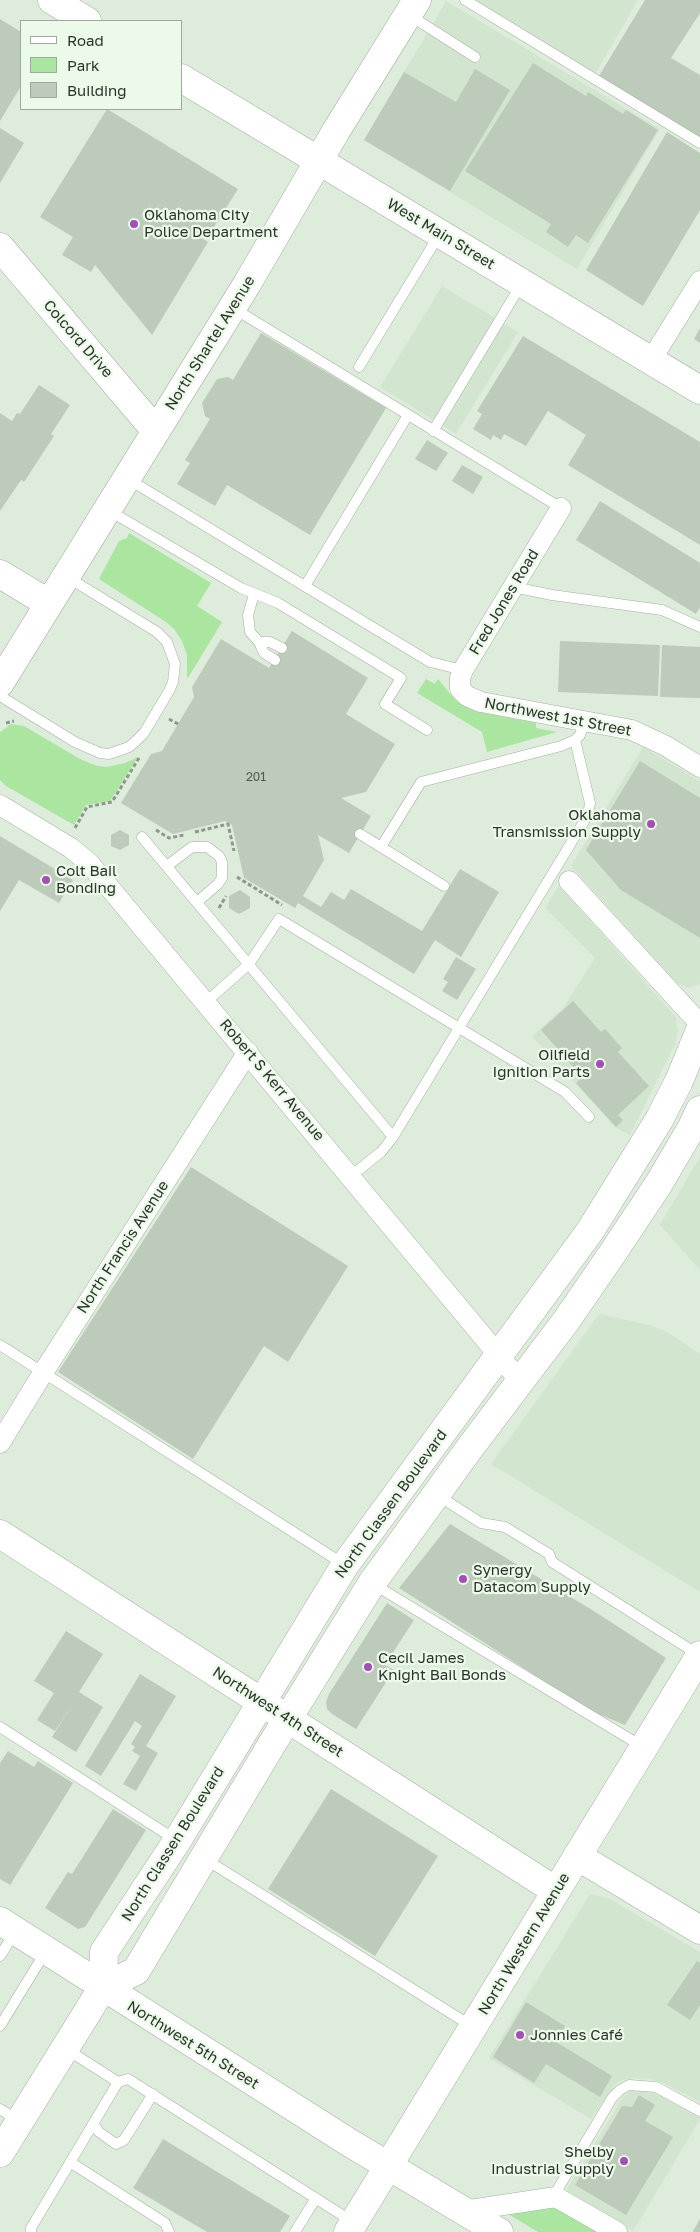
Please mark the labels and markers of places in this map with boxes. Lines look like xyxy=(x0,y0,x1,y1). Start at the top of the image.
place label: Oklahoma City Police Department xyxy=(144,206,278,241)
marker: Oklahoma City Police Department xyxy=(128,218,140,230)
place label: Oklahoma Transmission Supply xyxy=(492,806,641,841)
marker: Oklahoma Transmission Supply xyxy=(645,818,657,830)
place label: Colt Bail Bonding xyxy=(56,862,117,897)
marker: Colt Bail Bonding xyxy=(40,874,52,886)
place label: Oilfield Ignition Parts xyxy=(493,1046,590,1081)
marker: Oilfield Ignition Parts xyxy=(594,1058,606,1070)
place label: Synergy Datacom Supply xyxy=(473,1561,591,1596)
marker: Synergy Datacom Supply xyxy=(457,1573,469,1585)
place label: Cecil James Knight Bail Bonds xyxy=(378,1649,506,1684)
marker: Cecil James Knight Bail Bonds xyxy=(362,1661,374,1673)
place label: Jonnies Café xyxy=(530,2026,623,2044)
marker: Jonnies Café xyxy=(514,2029,526,2041)
place label: Shelby Industrial Supply xyxy=(491,2143,614,2178)
marker: Shelby Industrial Supply xyxy=(618,2155,630,2167)

